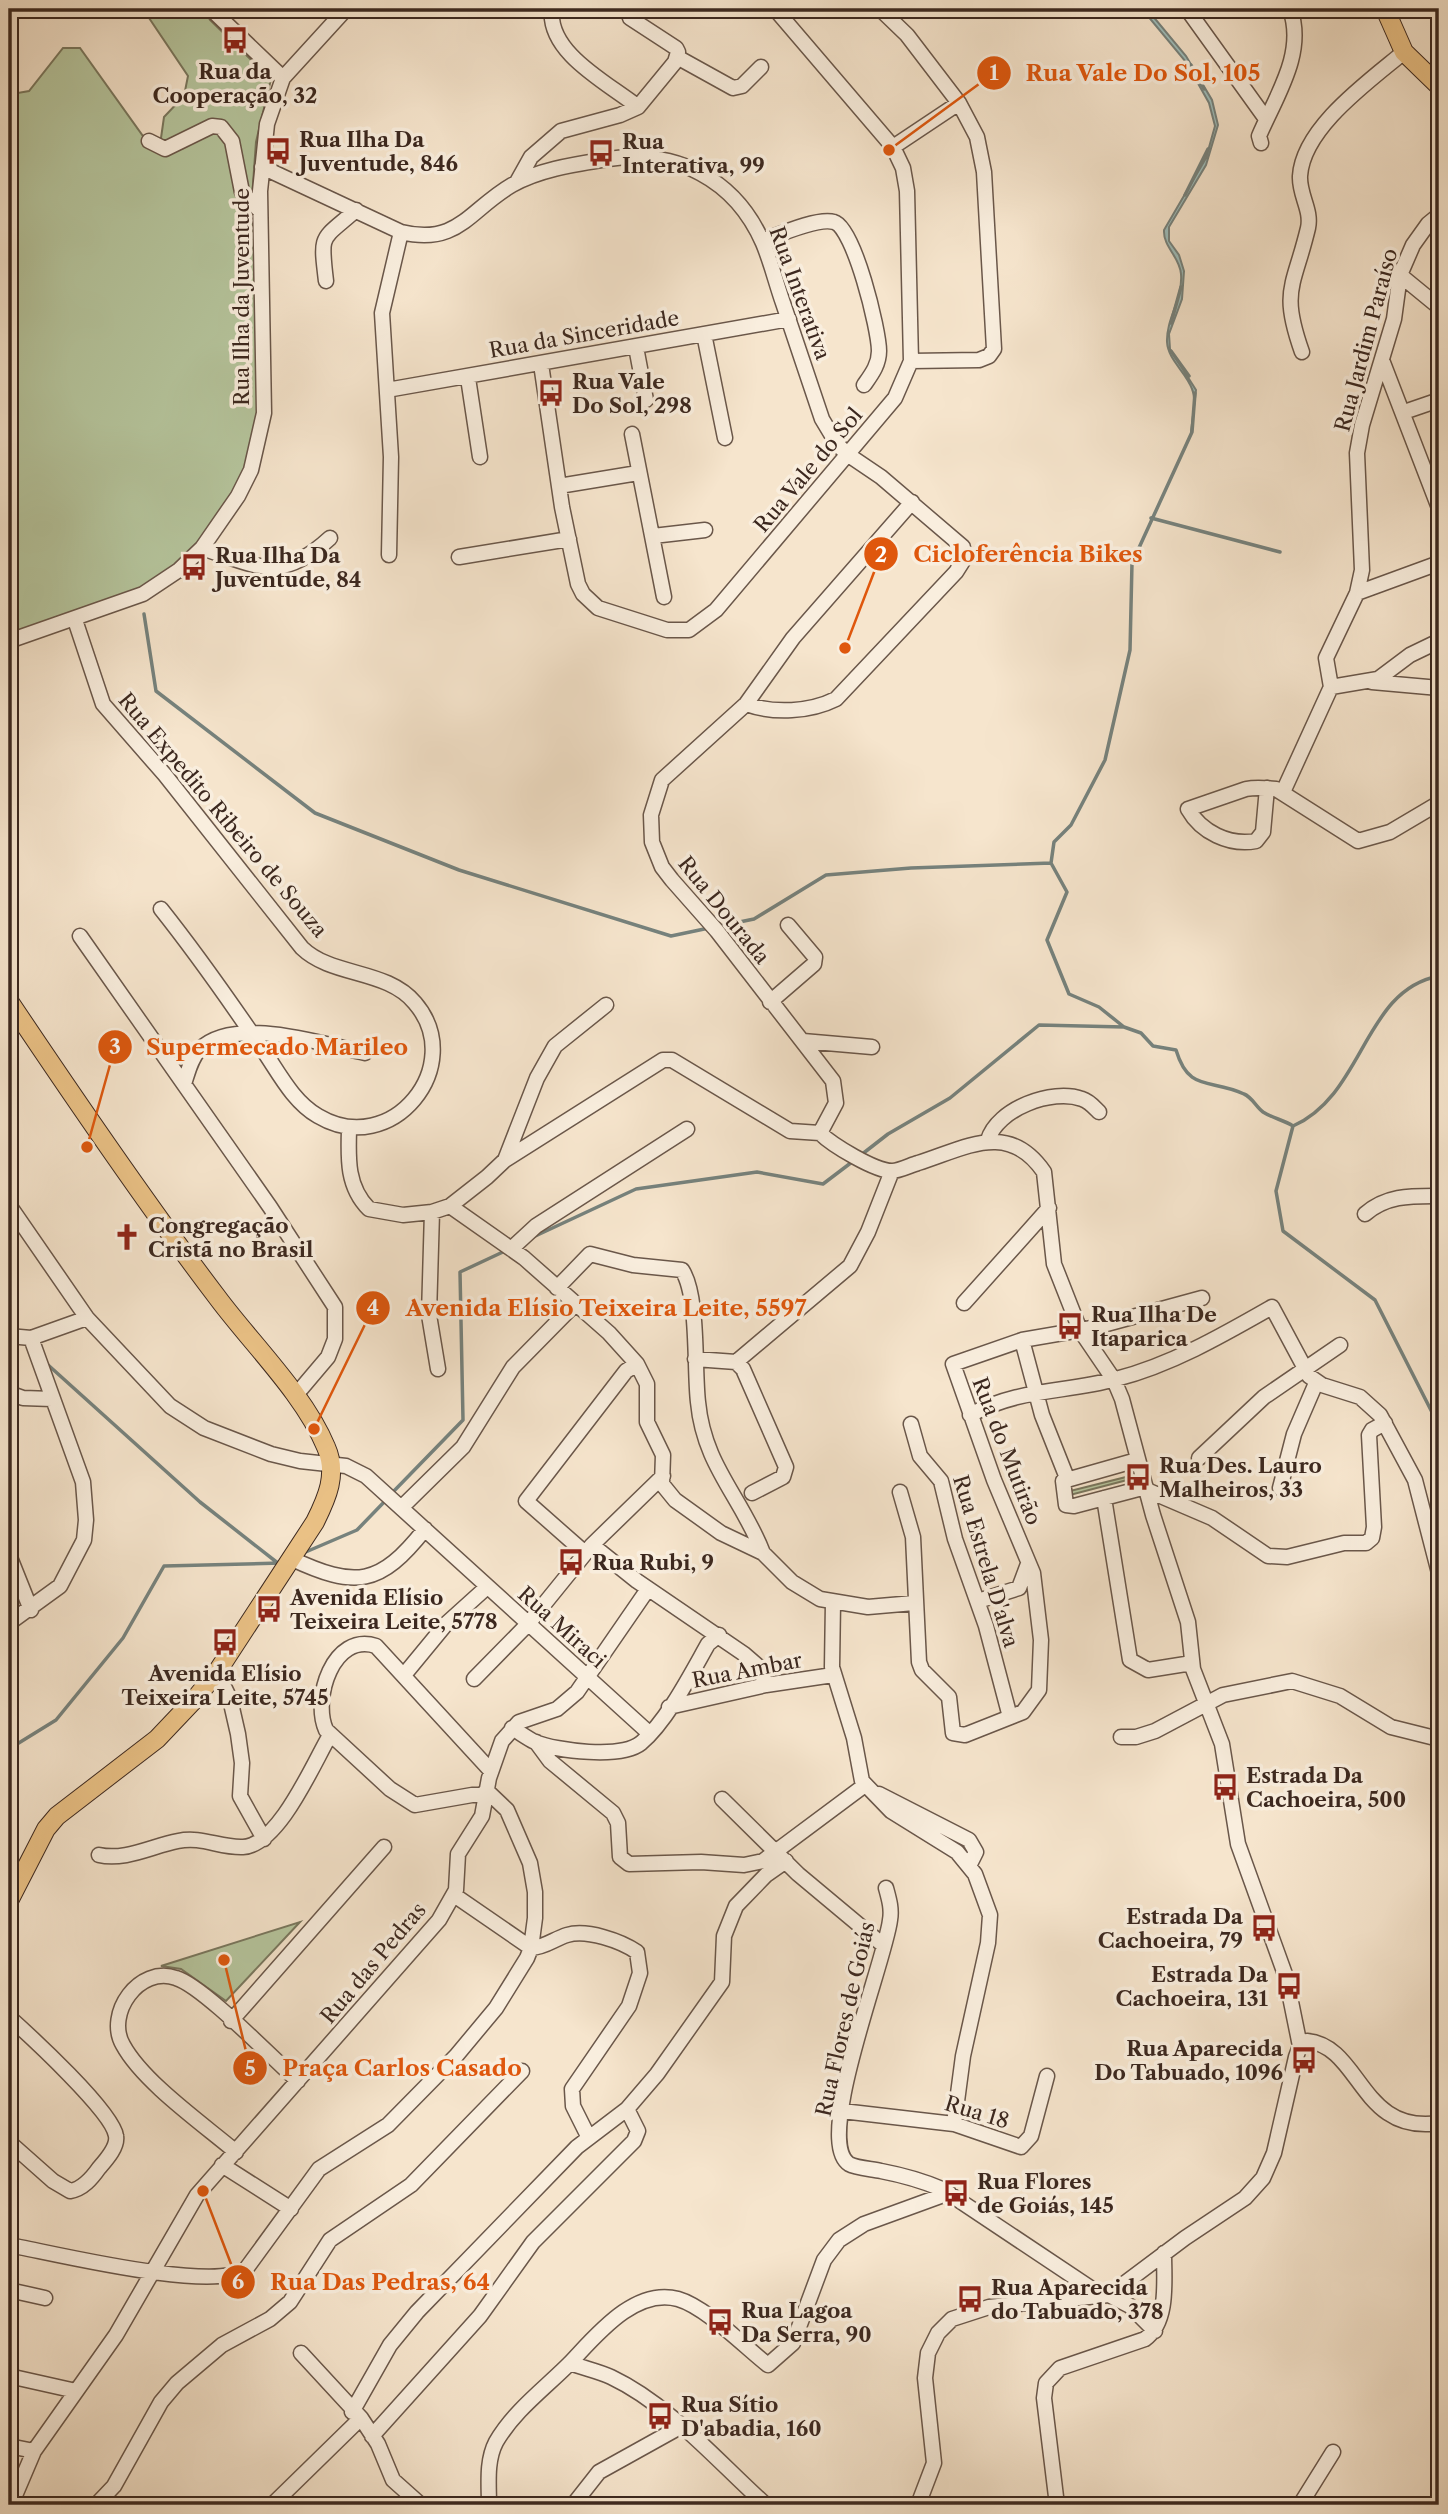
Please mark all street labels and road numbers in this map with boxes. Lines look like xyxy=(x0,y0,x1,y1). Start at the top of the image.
street label: Rua Ilha da Juventude xyxy=(229,188,254,406)
street label: Rua Interativa xyxy=(764,223,836,364)
street label: Rua Jardim Paraíso xyxy=(1330,246,1402,434)
street label: Rua da Sinceridade xyxy=(487,305,681,363)
street label: Rua Vale do Sol xyxy=(749,403,867,537)
street label: Rua Expedito Ribeiro de Souza xyxy=(113,688,333,943)
street label: Rua Dourada xyxy=(673,851,776,970)
street label: Rua do Mutirão xyxy=(967,1374,1047,1528)
street label: Rua Estrela D'alva xyxy=(948,1472,1024,1651)
street label: Rua Miraci xyxy=(513,1581,611,1673)
street label: Rua Ambar xyxy=(690,1647,804,1693)
street label: Rua das Pedras xyxy=(315,1897,431,2029)
street label: Rua Flores de Goiás xyxy=(810,1919,880,2119)
street label: Rua 18 xyxy=(942,2090,1012,2134)

